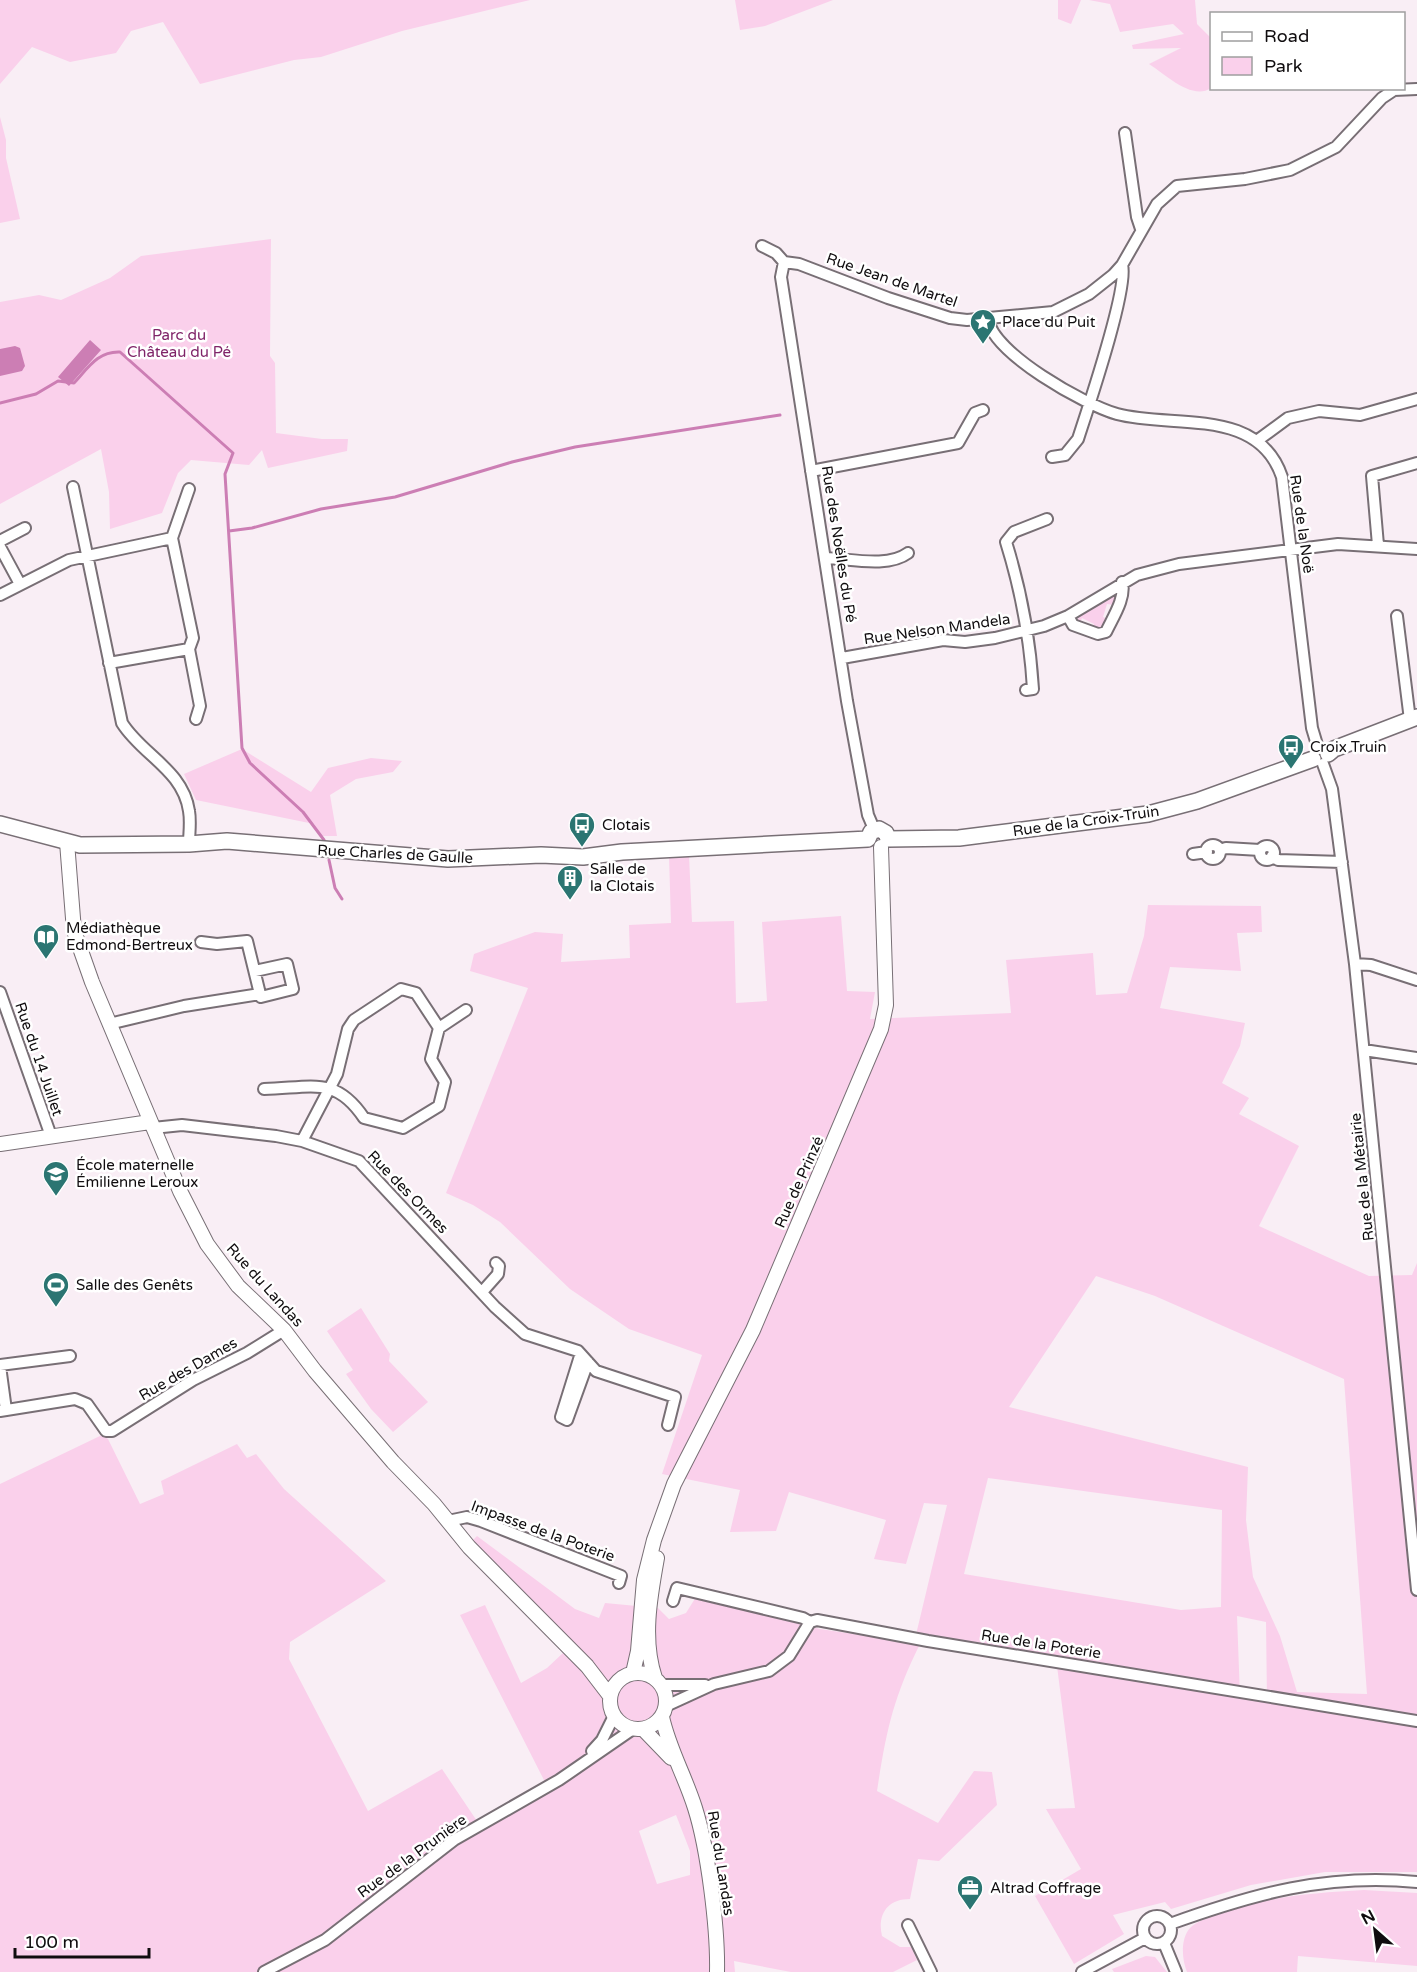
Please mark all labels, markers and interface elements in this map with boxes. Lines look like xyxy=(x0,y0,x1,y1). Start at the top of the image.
legend xyxy=(1210,12,1405,90)
text: Road xyxy=(1264,25,1309,47)
text: Park xyxy=(1264,55,1303,77)
street label: Rue Jean de Martel xyxy=(824,249,960,311)
place icon: Place du Puit xyxy=(968,307,998,345)
place label: Place du Puit xyxy=(1002,313,1096,331)
park label: Parc du Château du Pé xyxy=(127,326,231,361)
street label: Rue des Noëlles du Pé xyxy=(818,464,860,624)
street label: Rue de la Noë xyxy=(1286,473,1318,575)
street label: Rue Nelson Mandela xyxy=(863,610,1011,648)
bus stop icon: Croix Truin xyxy=(1276,732,1306,770)
place label: Croix Truin xyxy=(1310,738,1387,756)
street label: Rue de la Croix-Truin xyxy=(1012,802,1160,840)
bus stop icon: Clotais xyxy=(567,810,597,848)
place label: Clotais xyxy=(602,816,650,834)
street label: Rue Charles de Gaulle xyxy=(317,841,473,867)
place label: Salle de la Clotais xyxy=(590,860,654,895)
building icon: Salle de la Clotais xyxy=(555,863,585,901)
place label: Médiathèque Edmond-Bertreux xyxy=(66,919,193,954)
library icon: Médiathèque Edmond-Bertreux xyxy=(31,922,61,960)
street label: Rue du 14 Juillet xyxy=(11,1000,67,1118)
street label: Rue de la Métairie xyxy=(1346,1112,1378,1242)
street label: Rue de Prinzé xyxy=(771,1133,827,1231)
street label: Rue des Ormes xyxy=(364,1147,452,1237)
place label: École maternelle Émilienne Leroux xyxy=(76,1156,198,1191)
school or university icon: École maternelle Émilienne Leroux xyxy=(41,1159,71,1197)
street label: Rue du Landas xyxy=(223,1240,307,1330)
sports icon: Salle des Genêts xyxy=(41,1270,71,1308)
place label: Salle des Genêts xyxy=(76,1276,193,1294)
street label: Rue des Dames xyxy=(136,1334,240,1404)
street label: Impasse de la Poterie xyxy=(469,1497,617,1565)
street label: Rue de la Poterie xyxy=(980,1626,1102,1662)
street label: Rue du Landas xyxy=(704,1809,738,1917)
street label: Rue de la Prunière xyxy=(354,1810,470,1902)
office icon: Altrad Coffrage xyxy=(955,1873,985,1911)
place label: Altrad Coffrage xyxy=(990,1879,1101,1897)
north arrow xyxy=(1345,1900,1405,1960)
text: N xyxy=(1358,1906,1379,1929)
scale bar xyxy=(15,1921,148,1959)
text: 100 m xyxy=(24,1931,79,1953)

